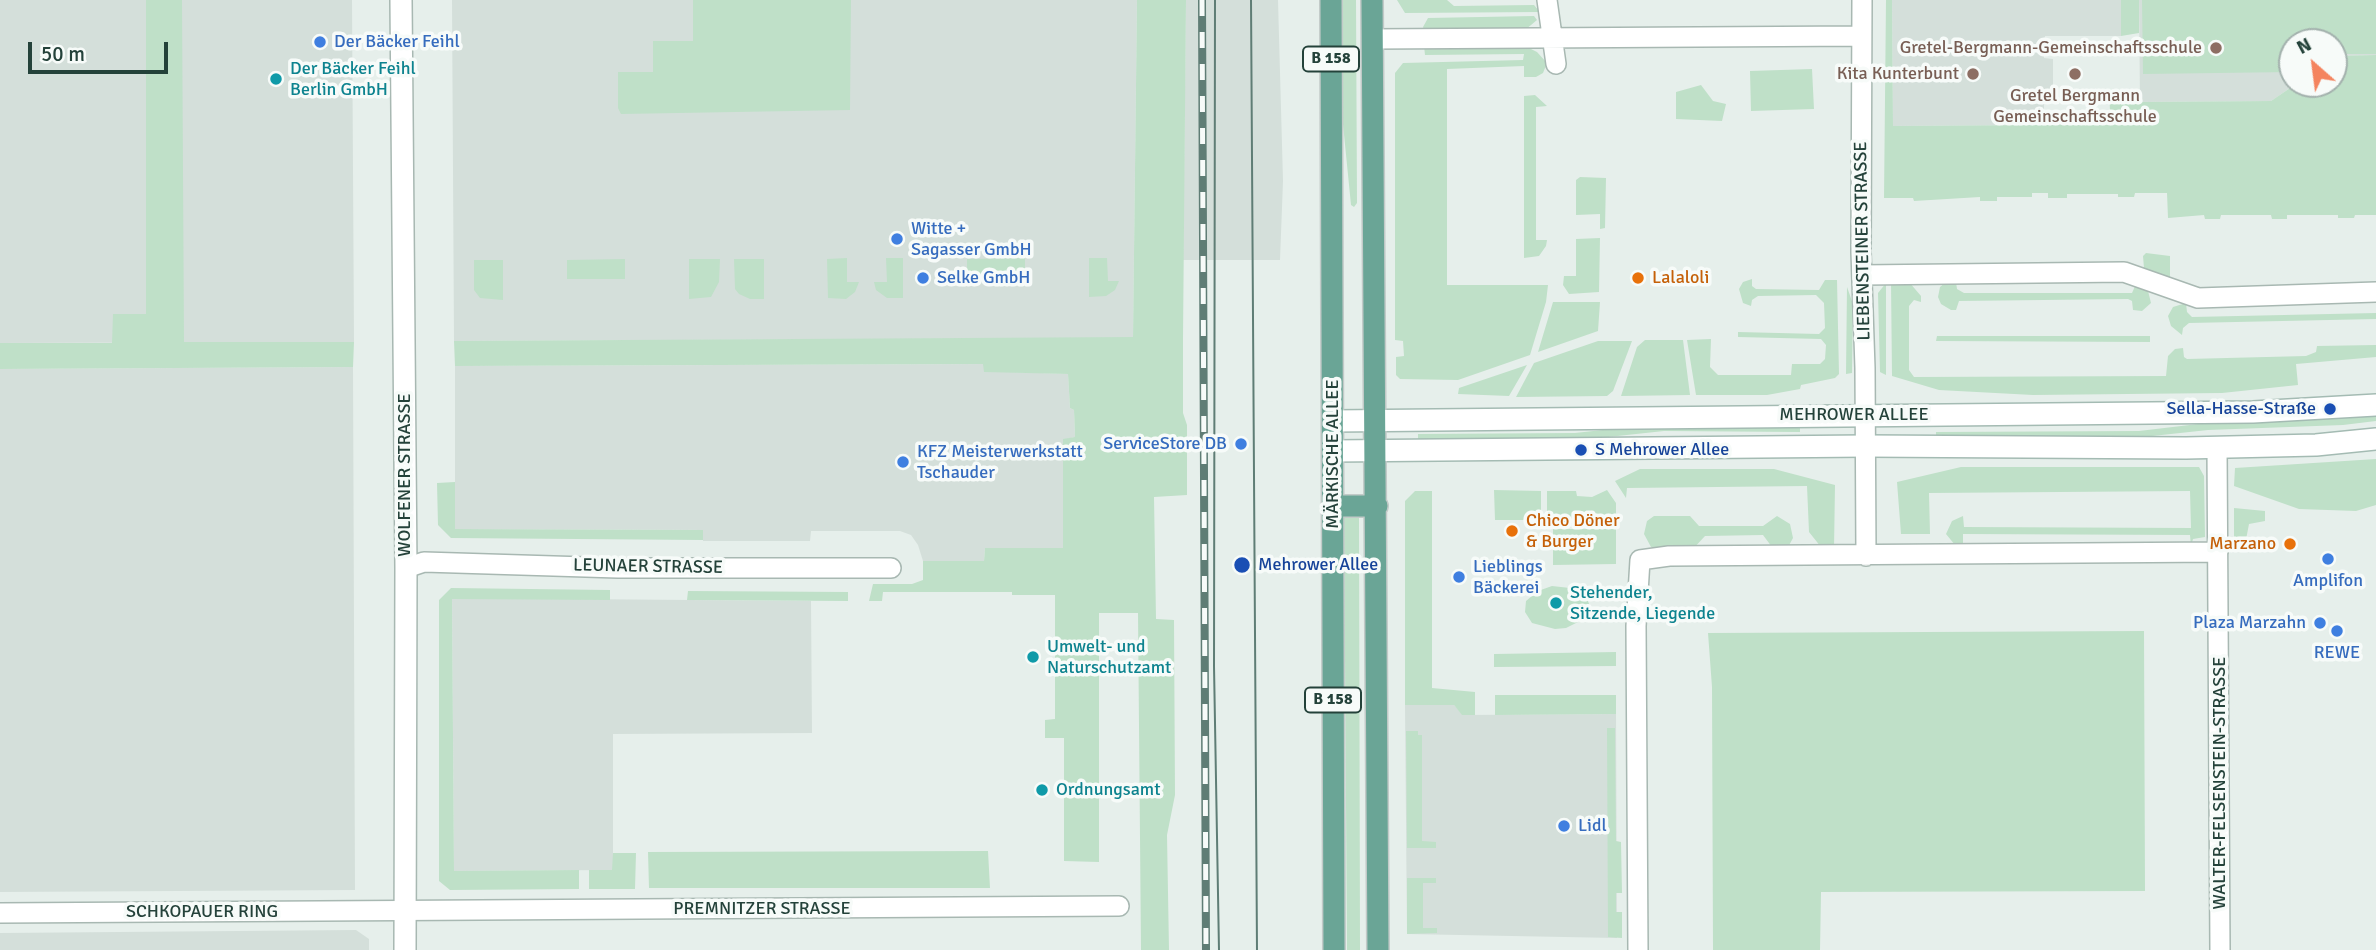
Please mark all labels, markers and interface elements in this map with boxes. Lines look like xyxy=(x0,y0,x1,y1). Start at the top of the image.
scale bar xyxy=(32,28,172,72)
north arrow xyxy=(2278,28,2348,98)
place label: Der Bäcker Feihl xyxy=(334,31,460,53)
text: N xyxy=(2293,33,2316,60)
marker: Der Bäcker Feihl xyxy=(312,34,328,50)
place label: Gretel-Bergmann-Gemeinschaftsschule xyxy=(1900,37,2202,59)
marker: Gretel-Bergmann-Gemeinschaftsschule xyxy=(2208,40,2224,56)
text: 50 m xyxy=(41,41,85,67)
road number: B 158 xyxy=(1303,46,1359,72)
place label: Der Bäcker Feihl Berlin GmbH xyxy=(290,58,416,100)
place label: Kita Kunterbunt xyxy=(1837,63,1959,85)
marker: Kita Kunterbunt xyxy=(1965,66,1981,82)
marker: Gretel Bergmann Gemeinschaftsschule xyxy=(2067,66,2083,82)
marker: Der Bäcker Feihl Berlin GmbH xyxy=(268,71,284,87)
place label: Gretel Bergmann Gemeinschaftsschule xyxy=(1993,85,2157,128)
street label: LIEBENSTEINER STRASSE xyxy=(1850,141,1876,341)
place label: Witte + Sagasser GmbH xyxy=(911,218,1032,260)
marker: Witte + Sagasser GmbH xyxy=(889,231,905,247)
place label: Selke GmbH xyxy=(937,267,1030,289)
place label: Lalaloli xyxy=(1652,267,1709,289)
marker: Selke GmbH xyxy=(915,270,931,286)
marker: Lalaloli xyxy=(1630,270,1646,286)
street label: MÄRKISCHE ALLEE xyxy=(1322,379,1344,529)
street label: WOLFENER STRASSE xyxy=(394,393,416,557)
place label: Sella-Hasse-Straße xyxy=(2167,398,2316,420)
marker: Sella-Hasse-Straße xyxy=(2322,401,2338,417)
street label: MEHROWER ALLEE xyxy=(1779,404,1929,426)
place label: ServiceStore DB xyxy=(1103,433,1227,455)
marker: ServiceStore DB xyxy=(1233,436,1249,452)
place label: S Mehrower Allee xyxy=(1595,439,1729,461)
place label: KFZ Meisterwerkstatt Tschauder xyxy=(917,441,1083,484)
marker: S Mehrower Allee xyxy=(1573,442,1589,458)
marker: KFZ Meisterwerkstatt Tschauder xyxy=(895,454,911,470)
place label: Chico Döner & Burger xyxy=(1526,510,1620,552)
marker: Chico Döner & Burger xyxy=(1504,523,1520,539)
place label: Marzano xyxy=(2209,533,2276,555)
marker: Marzano xyxy=(2282,536,2298,552)
marker: Amplifon xyxy=(2320,551,2336,567)
place label: Mehrower Allee xyxy=(1258,554,1378,576)
street label: LEUNAER STRASSE xyxy=(573,555,723,579)
marker: Mehrower Allee xyxy=(1232,555,1252,575)
place label: Lieblings Bäckerei xyxy=(1473,556,1543,598)
marker: Lieblings Bäckerei xyxy=(1451,569,1467,585)
place label: Amplifon xyxy=(2293,570,2363,592)
place label: Stehender, Sitzende, Liegende xyxy=(1570,582,1715,624)
marker: Stehender, Sitzende, Liegende xyxy=(1548,595,1564,611)
place label: Plaza Marzahn xyxy=(2193,612,2306,634)
marker: Plaza Marzahn xyxy=(2312,615,2328,631)
marker: REWE xyxy=(2329,623,2345,639)
place label: Umwelt- und Naturschutzamt xyxy=(1047,636,1171,678)
place label: REWE xyxy=(2314,642,2360,664)
marker: Umwelt- und Naturschutzamt xyxy=(1025,649,1041,665)
street label: WALTER-FELSENSTEIN-STRASSE xyxy=(2209,656,2231,910)
road number: B 158 xyxy=(1305,688,1361,712)
place label: Ordnungsamt xyxy=(1056,779,1160,801)
marker: Ordnungsamt xyxy=(1034,782,1050,798)
place label: Lidl xyxy=(1578,815,1607,837)
marker: Lidl xyxy=(1556,818,1572,834)
street label: PREMNITZER STRASSE xyxy=(673,898,851,920)
street label: SCHKOPAUER RING xyxy=(126,901,278,923)

